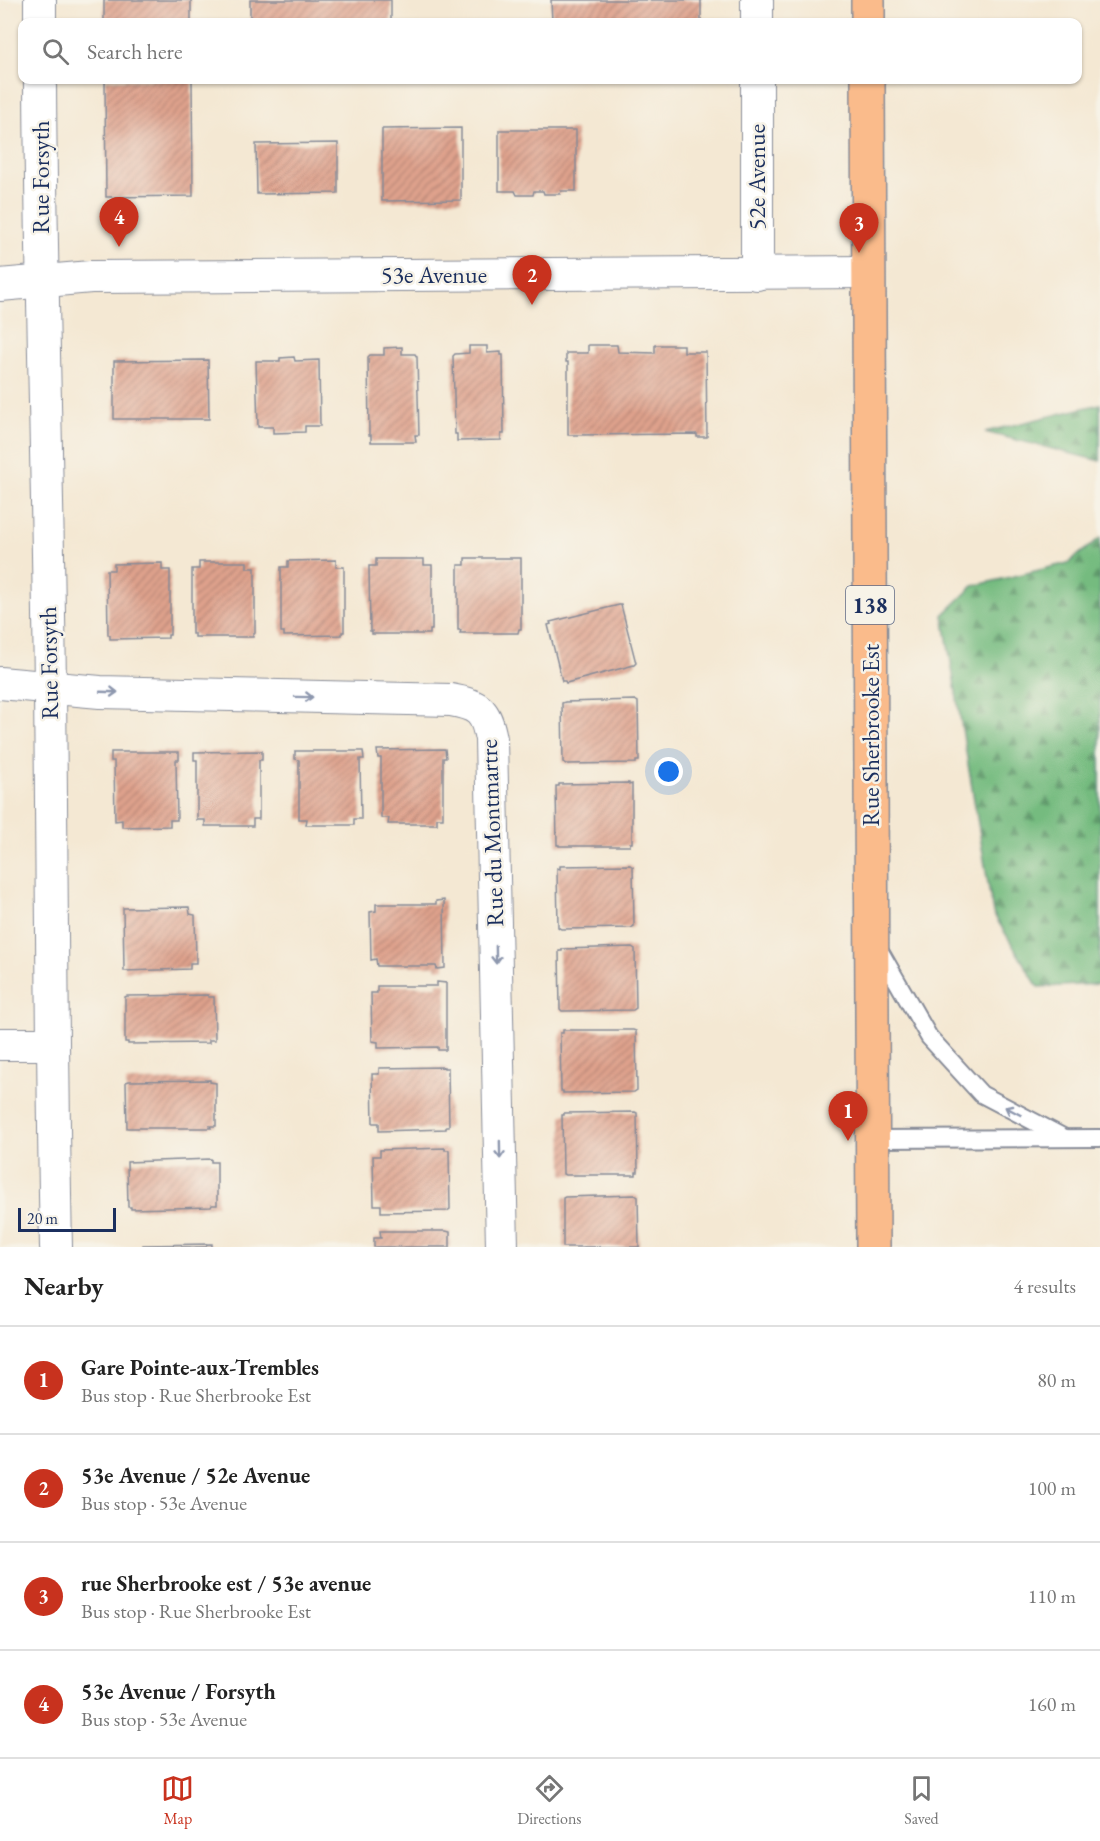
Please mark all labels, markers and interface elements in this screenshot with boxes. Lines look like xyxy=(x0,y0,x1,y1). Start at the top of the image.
search box xyxy=(18,18,1082,84)
icon: search xyxy=(39,35,72,68)
text: Search here xyxy=(87,37,182,66)
street label: Rue Forsyth xyxy=(25,120,56,234)
street label: 52e Avenue xyxy=(741,124,772,230)
pin: 4 xyxy=(100,198,138,247)
pin: 3 xyxy=(840,204,878,253)
pin: 2 xyxy=(512,256,552,305)
street label: 53e Avenue xyxy=(381,259,487,290)
road number: 138 xyxy=(846,586,894,624)
street label: Rue Forsyth xyxy=(32,606,65,720)
street label: Rue Sherbrooke Est xyxy=(855,643,886,826)
one-way arrow xyxy=(98,686,118,698)
one-way arrow xyxy=(293,691,313,702)
street label: Rue du Montmartre xyxy=(473,739,510,927)
your location xyxy=(654,757,683,786)
one-way arrow xyxy=(490,944,502,964)
pin: 1 xyxy=(828,1092,868,1141)
one-way arrow xyxy=(1005,1105,1022,1117)
one-way arrow xyxy=(494,1139,506,1159)
scale bar xyxy=(18,1205,116,1232)
text: 20 m xyxy=(27,1208,58,1229)
text: Nearby xyxy=(24,1269,104,1303)
text: 4 results xyxy=(1013,1273,1076,1299)
text: Gare Pointe-aux-Trembles xyxy=(81,1353,319,1382)
text: 1 xyxy=(38,1367,49,1393)
text: 80 m xyxy=(1037,1367,1076,1393)
text: Bus stop · Rue Sherbrooke Est xyxy=(81,1382,311,1408)
text: 53e Avenue / 52e Avenue xyxy=(81,1461,310,1490)
text: 2 xyxy=(38,1475,49,1501)
text: 100 m xyxy=(1028,1475,1076,1501)
text: Bus stop · 53e Avenue xyxy=(81,1490,247,1516)
text: rue Sherbrooke est / 53e avenue xyxy=(81,1569,371,1598)
text: 3 xyxy=(38,1583,49,1609)
text: 110 m xyxy=(1028,1583,1076,1609)
text: Bus stop · Rue Sherbrooke Est xyxy=(81,1598,311,1624)
text: 53e Avenue / Forsyth xyxy=(81,1677,276,1706)
text: 4 xyxy=(38,1691,49,1717)
text: 160 m xyxy=(1028,1691,1076,1717)
text: Bus stop · 53e Avenue xyxy=(81,1706,247,1732)
tab: Map xyxy=(161,1772,194,1829)
tab: Directions xyxy=(517,1772,582,1829)
tab: Saved xyxy=(904,1772,939,1829)

